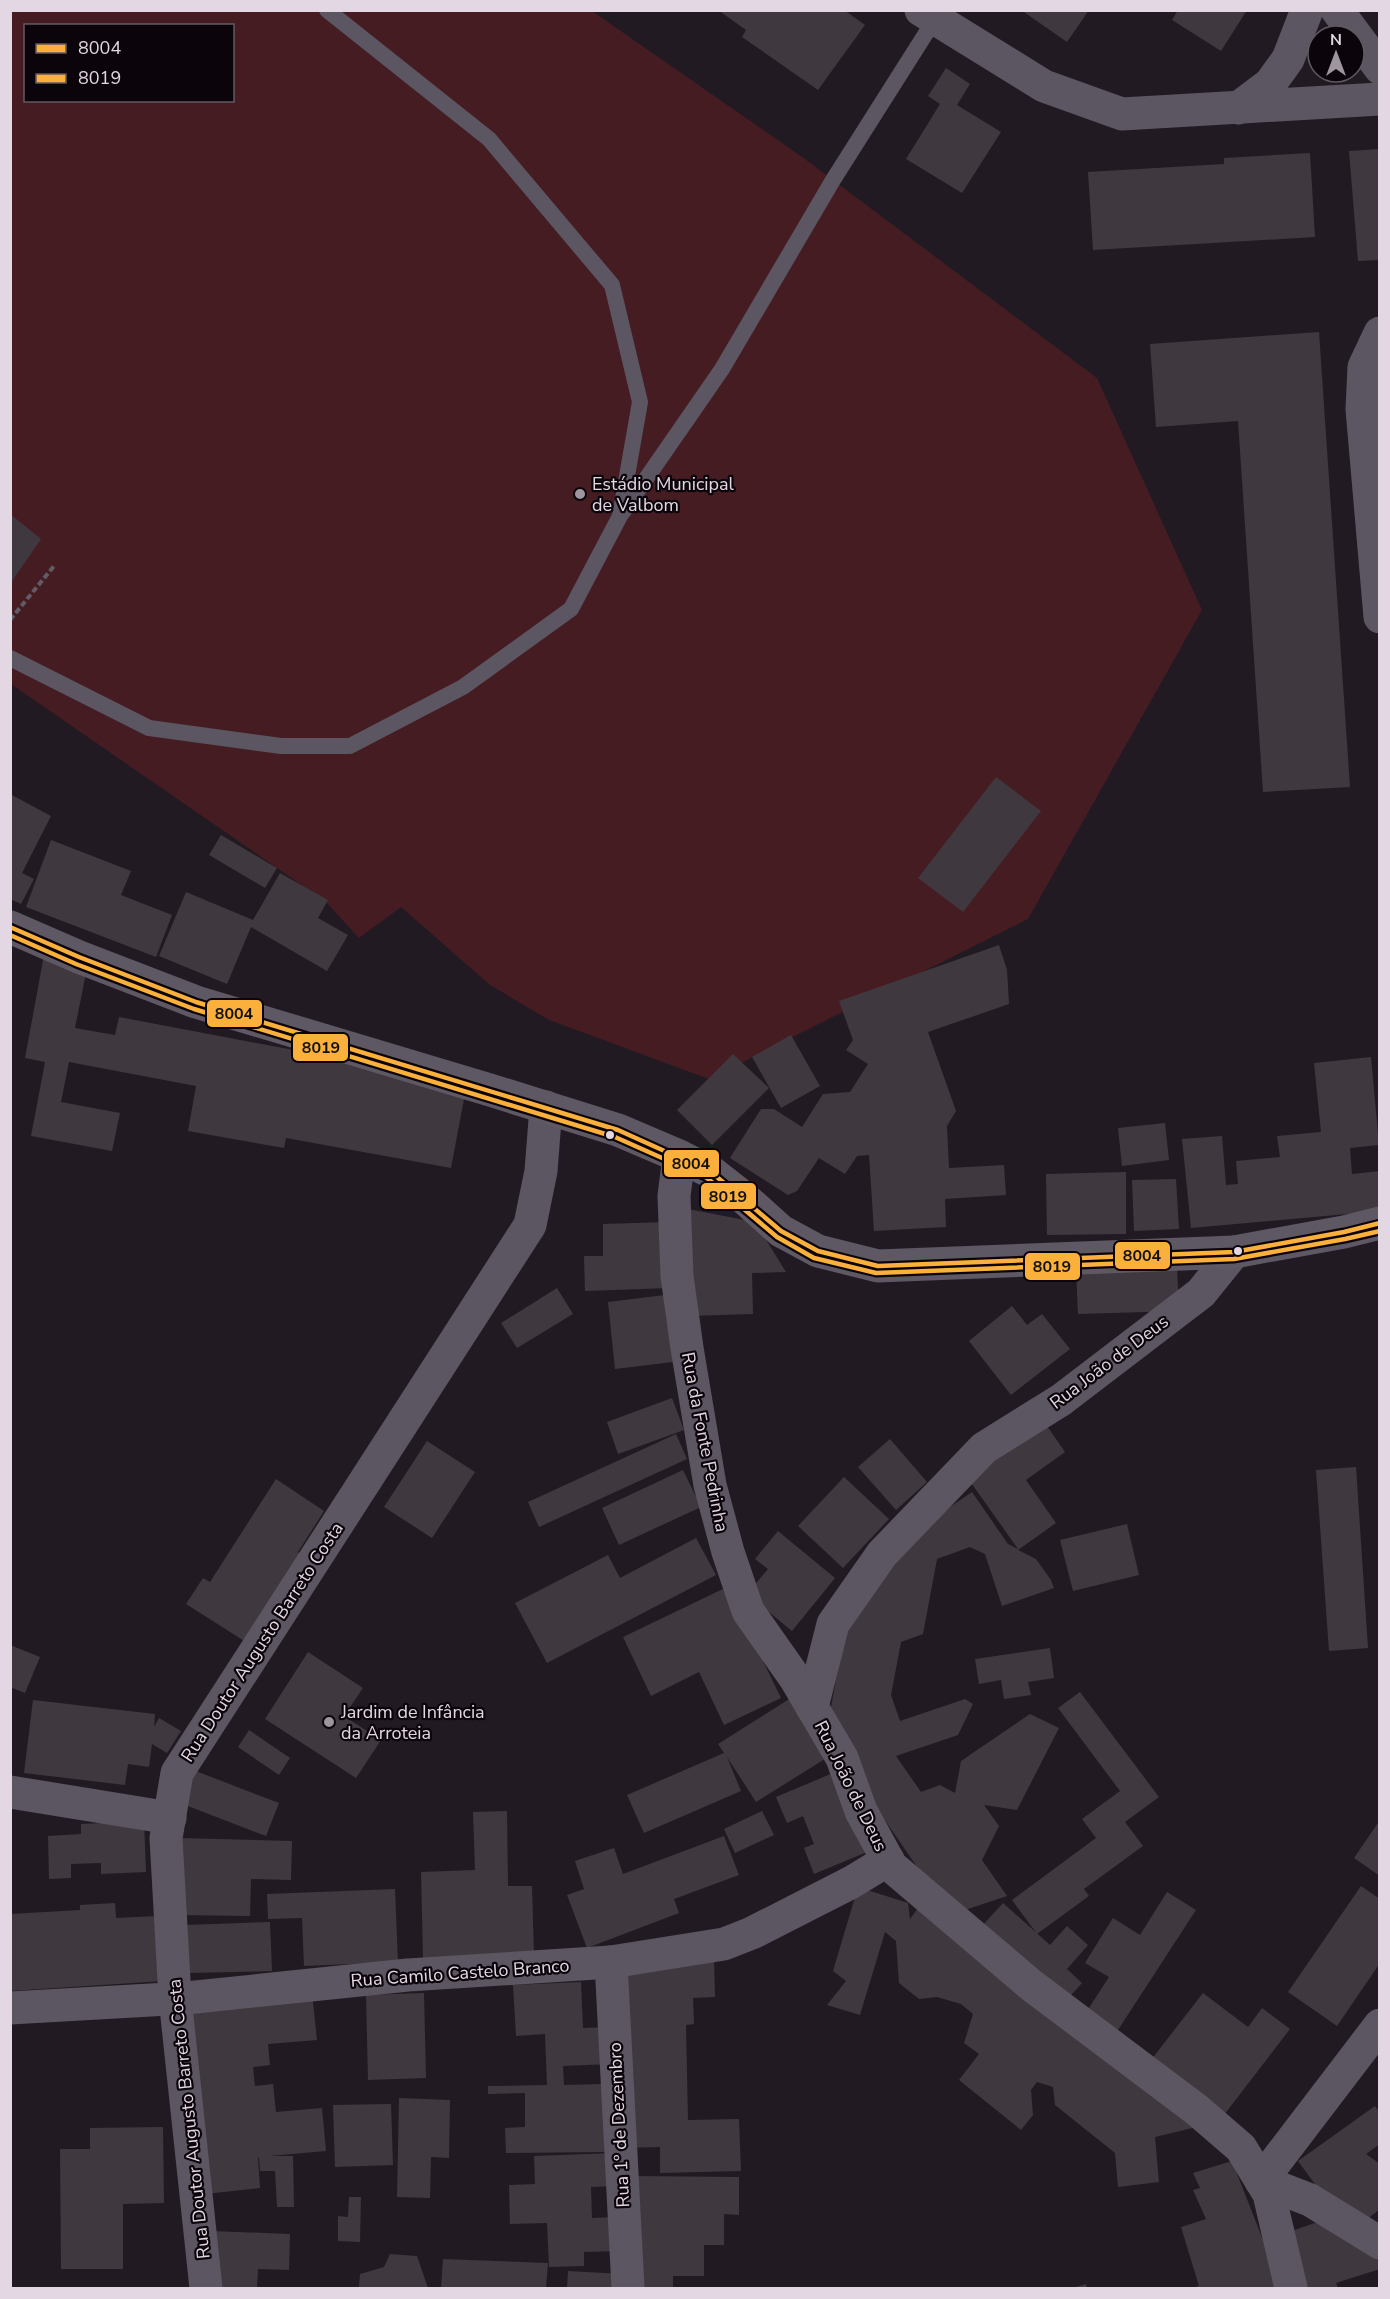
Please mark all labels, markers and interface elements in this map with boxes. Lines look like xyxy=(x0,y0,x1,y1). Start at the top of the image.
legend xyxy=(24,24,234,102)
north arrow xyxy=(1306,24,1366,84)
text: N xyxy=(1330,29,1342,51)
text: 8004 xyxy=(78,36,121,60)
text: 8019 xyxy=(78,66,121,90)
place label: Estádio Municipal de Valbom xyxy=(592,472,734,517)
marker: Estádio Municipal de Valbom xyxy=(573,487,587,501)
line badge: 8004 xyxy=(206,999,263,1028)
text: 8004 xyxy=(215,1003,254,1025)
line badge: 8019 xyxy=(292,1033,349,1062)
text: 8019 xyxy=(302,1037,340,1059)
unlabelled marker xyxy=(604,1129,616,1141)
line badge: 8004 xyxy=(663,1149,720,1178)
text: 8004 xyxy=(672,1153,711,1175)
line badge: 8019 xyxy=(700,1182,757,1210)
text: 8019 xyxy=(709,1186,747,1208)
line badge: 8004 xyxy=(1114,1241,1171,1270)
text: 8004 xyxy=(1123,1245,1162,1267)
unlabelled marker xyxy=(1232,1245,1244,1257)
line badge: 8019 xyxy=(1024,1252,1081,1281)
text: 8019 xyxy=(1033,1256,1071,1278)
street label: Rua João de Deus xyxy=(1045,1309,1173,1415)
street label: Rua da Fonte Pedrinha xyxy=(676,1350,734,1534)
street label: Rua Doutor Augusto Barreto Costa xyxy=(175,1518,349,1766)
place label: Jardim de Infância da Arroteia xyxy=(340,1700,485,1745)
marker: Jardim de Infância da Arroteia xyxy=(322,1715,336,1729)
street label: Rua João de Deus xyxy=(809,1717,893,1855)
street label: Rua Camilo Castelo Branco xyxy=(350,1953,570,1993)
street label: Rua Doutor Augusto Barreto Costa xyxy=(162,1978,216,2260)
street label: Rua 1º de Dezembro xyxy=(603,2042,635,2208)

